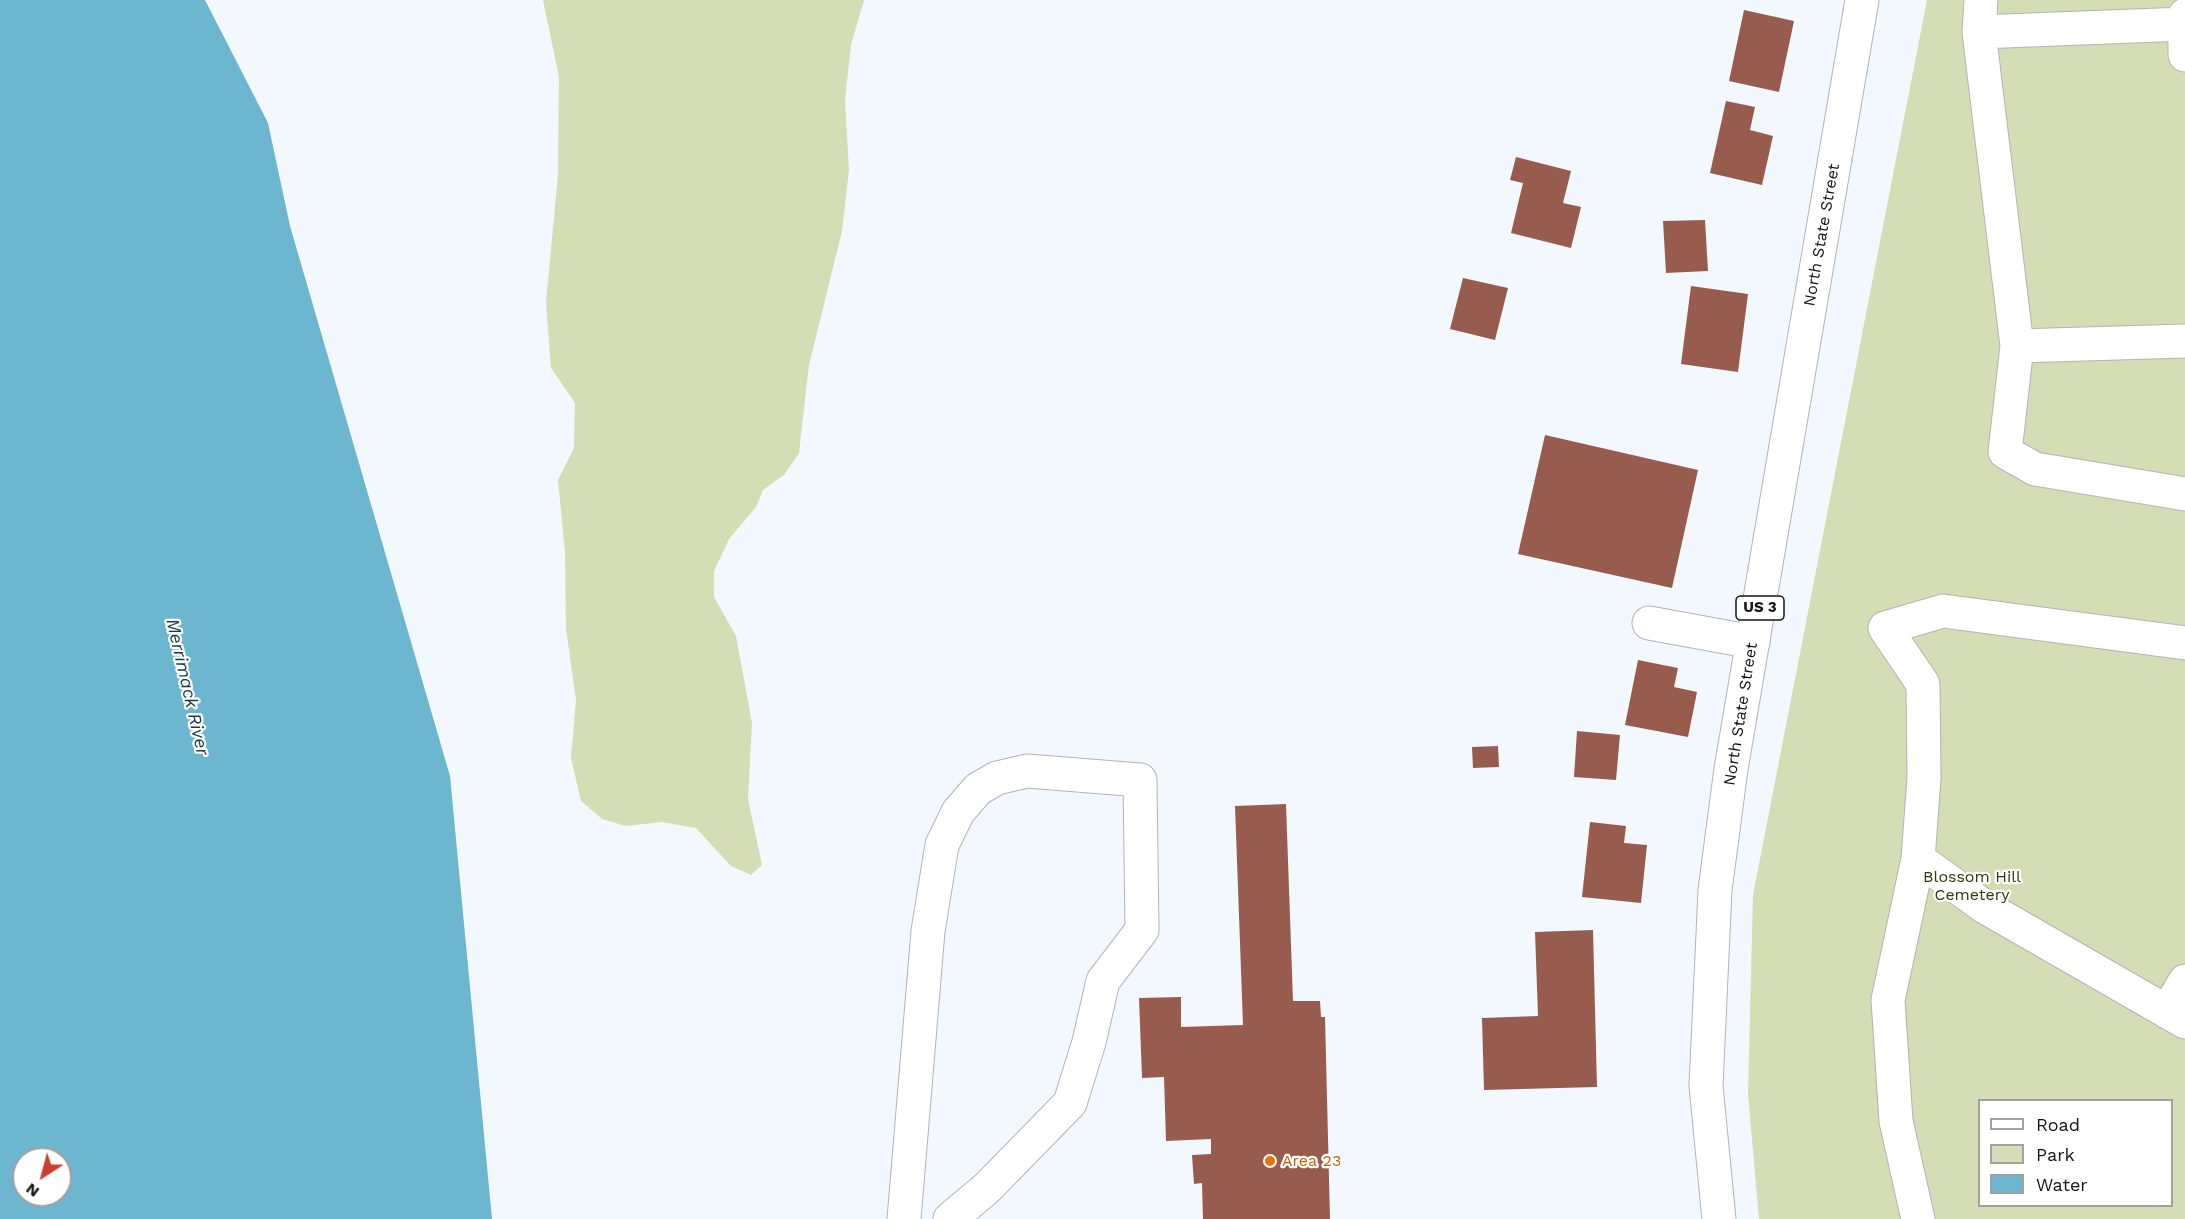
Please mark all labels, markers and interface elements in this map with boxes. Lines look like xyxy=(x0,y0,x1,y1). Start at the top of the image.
street label: North State Street xyxy=(1800,162,1844,308)
road number: US 3 xyxy=(1736,596,1784,620)
water label: Merrimack River xyxy=(161,617,213,757)
street label: North State Street xyxy=(1720,641,1762,787)
park label: Blossom Hill Cemetery xyxy=(1923,867,2021,905)
legend xyxy=(1978,1099,2173,1207)
text: Road xyxy=(2036,1114,2080,1135)
text: Park xyxy=(2036,1144,2075,1165)
north arrow xyxy=(12,1147,72,1207)
place label: Area 23 xyxy=(1282,1151,1341,1171)
marker: Area 23 xyxy=(1263,1154,1277,1168)
text: Water xyxy=(2036,1174,2088,1195)
text: N xyxy=(22,1179,43,1202)

